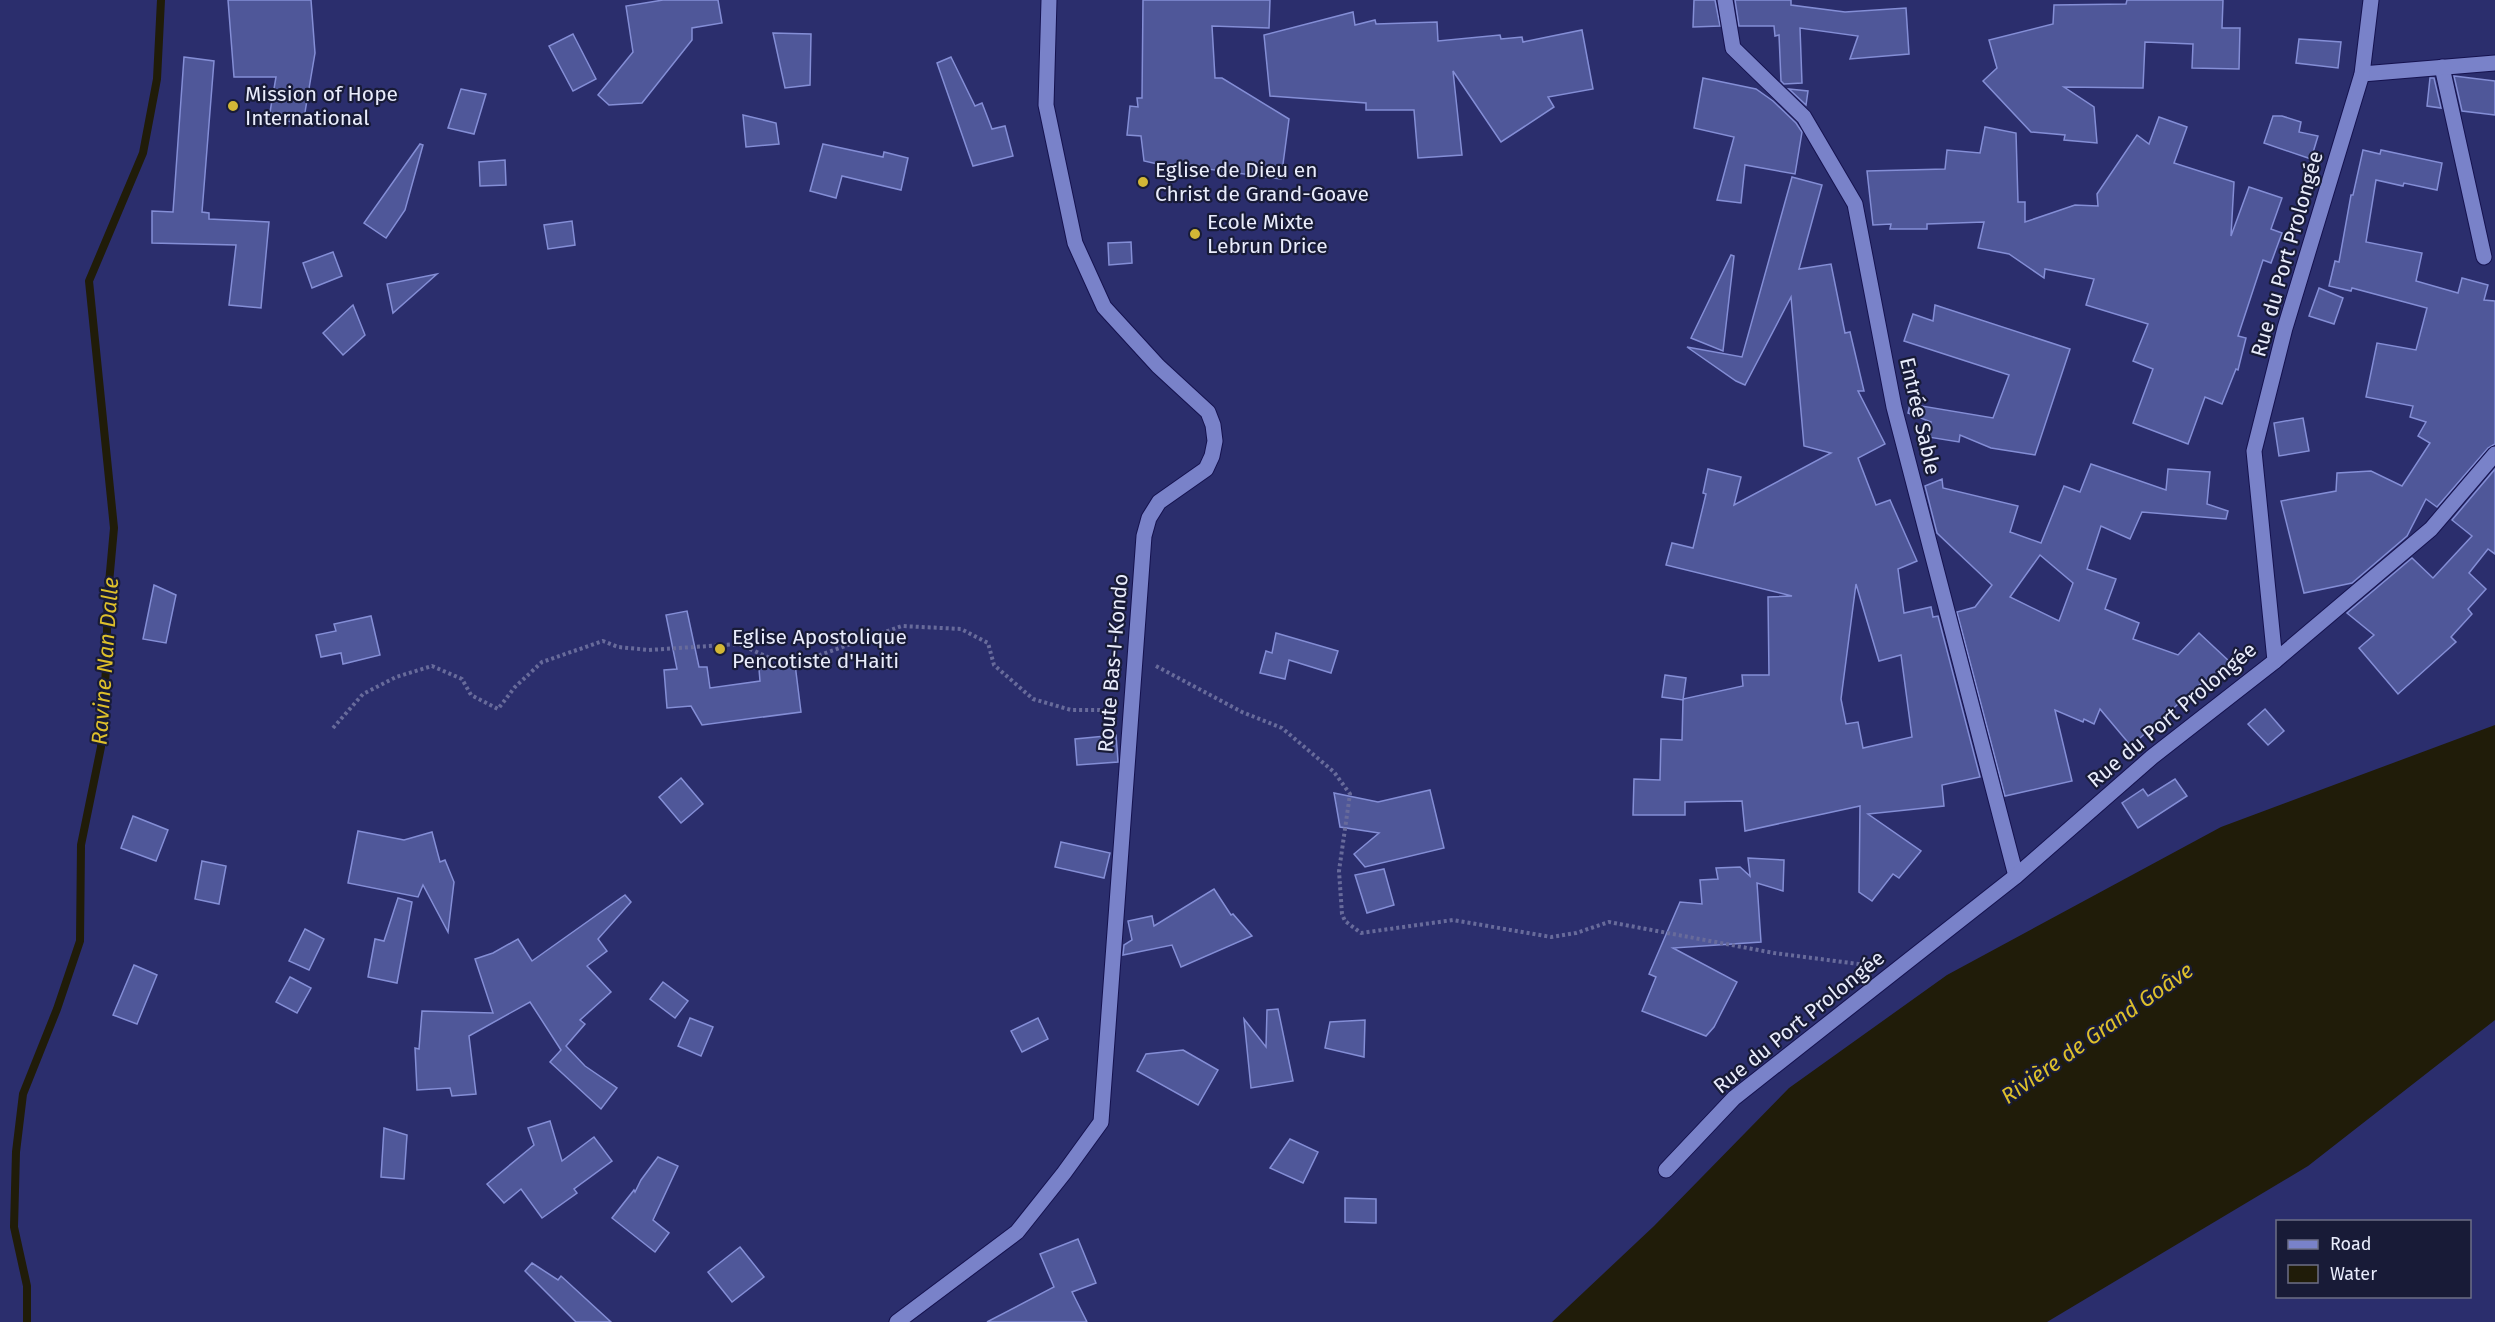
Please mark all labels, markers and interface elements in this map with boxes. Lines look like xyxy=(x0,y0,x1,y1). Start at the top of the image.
place label: Mission of Hope International xyxy=(245,81,398,131)
marker: Mission of Hope International xyxy=(226,99,240,113)
street label: Rue du Port Prolongée xyxy=(2245,148,2329,360)
place label: Eglise de Dieu en Christ de Grand-Goave xyxy=(1155,157,1369,207)
marker: Eglise de Dieu en Christ de Grand-Goave xyxy=(1136,175,1150,189)
place label: Ecole Mixte Lebrun Drice xyxy=(1207,209,1328,259)
marker: Ecole Mixte Lebrun Drice xyxy=(1188,227,1202,241)
street label: Entrée Sable xyxy=(1894,355,1946,477)
street label: Route Bas-I-Kondo xyxy=(1092,573,1134,753)
water label: Ravine Nan Dalle xyxy=(86,576,124,746)
place label: Eglise Apostolique Pencotiste d'Haiti xyxy=(732,624,907,674)
street label: Rue du Port Prolongée xyxy=(2082,637,2262,793)
marker: Eglise Apostolique Pencotiste d'Haiti xyxy=(713,642,727,656)
street label: Rue du Port Prolongée xyxy=(1708,945,1890,1099)
water label: Rivière de Grand Goâve xyxy=(1996,956,2198,1110)
legend xyxy=(2276,1220,2471,1298)
text: Road xyxy=(2330,1233,2372,1255)
text: Water xyxy=(2330,1263,2377,1285)

